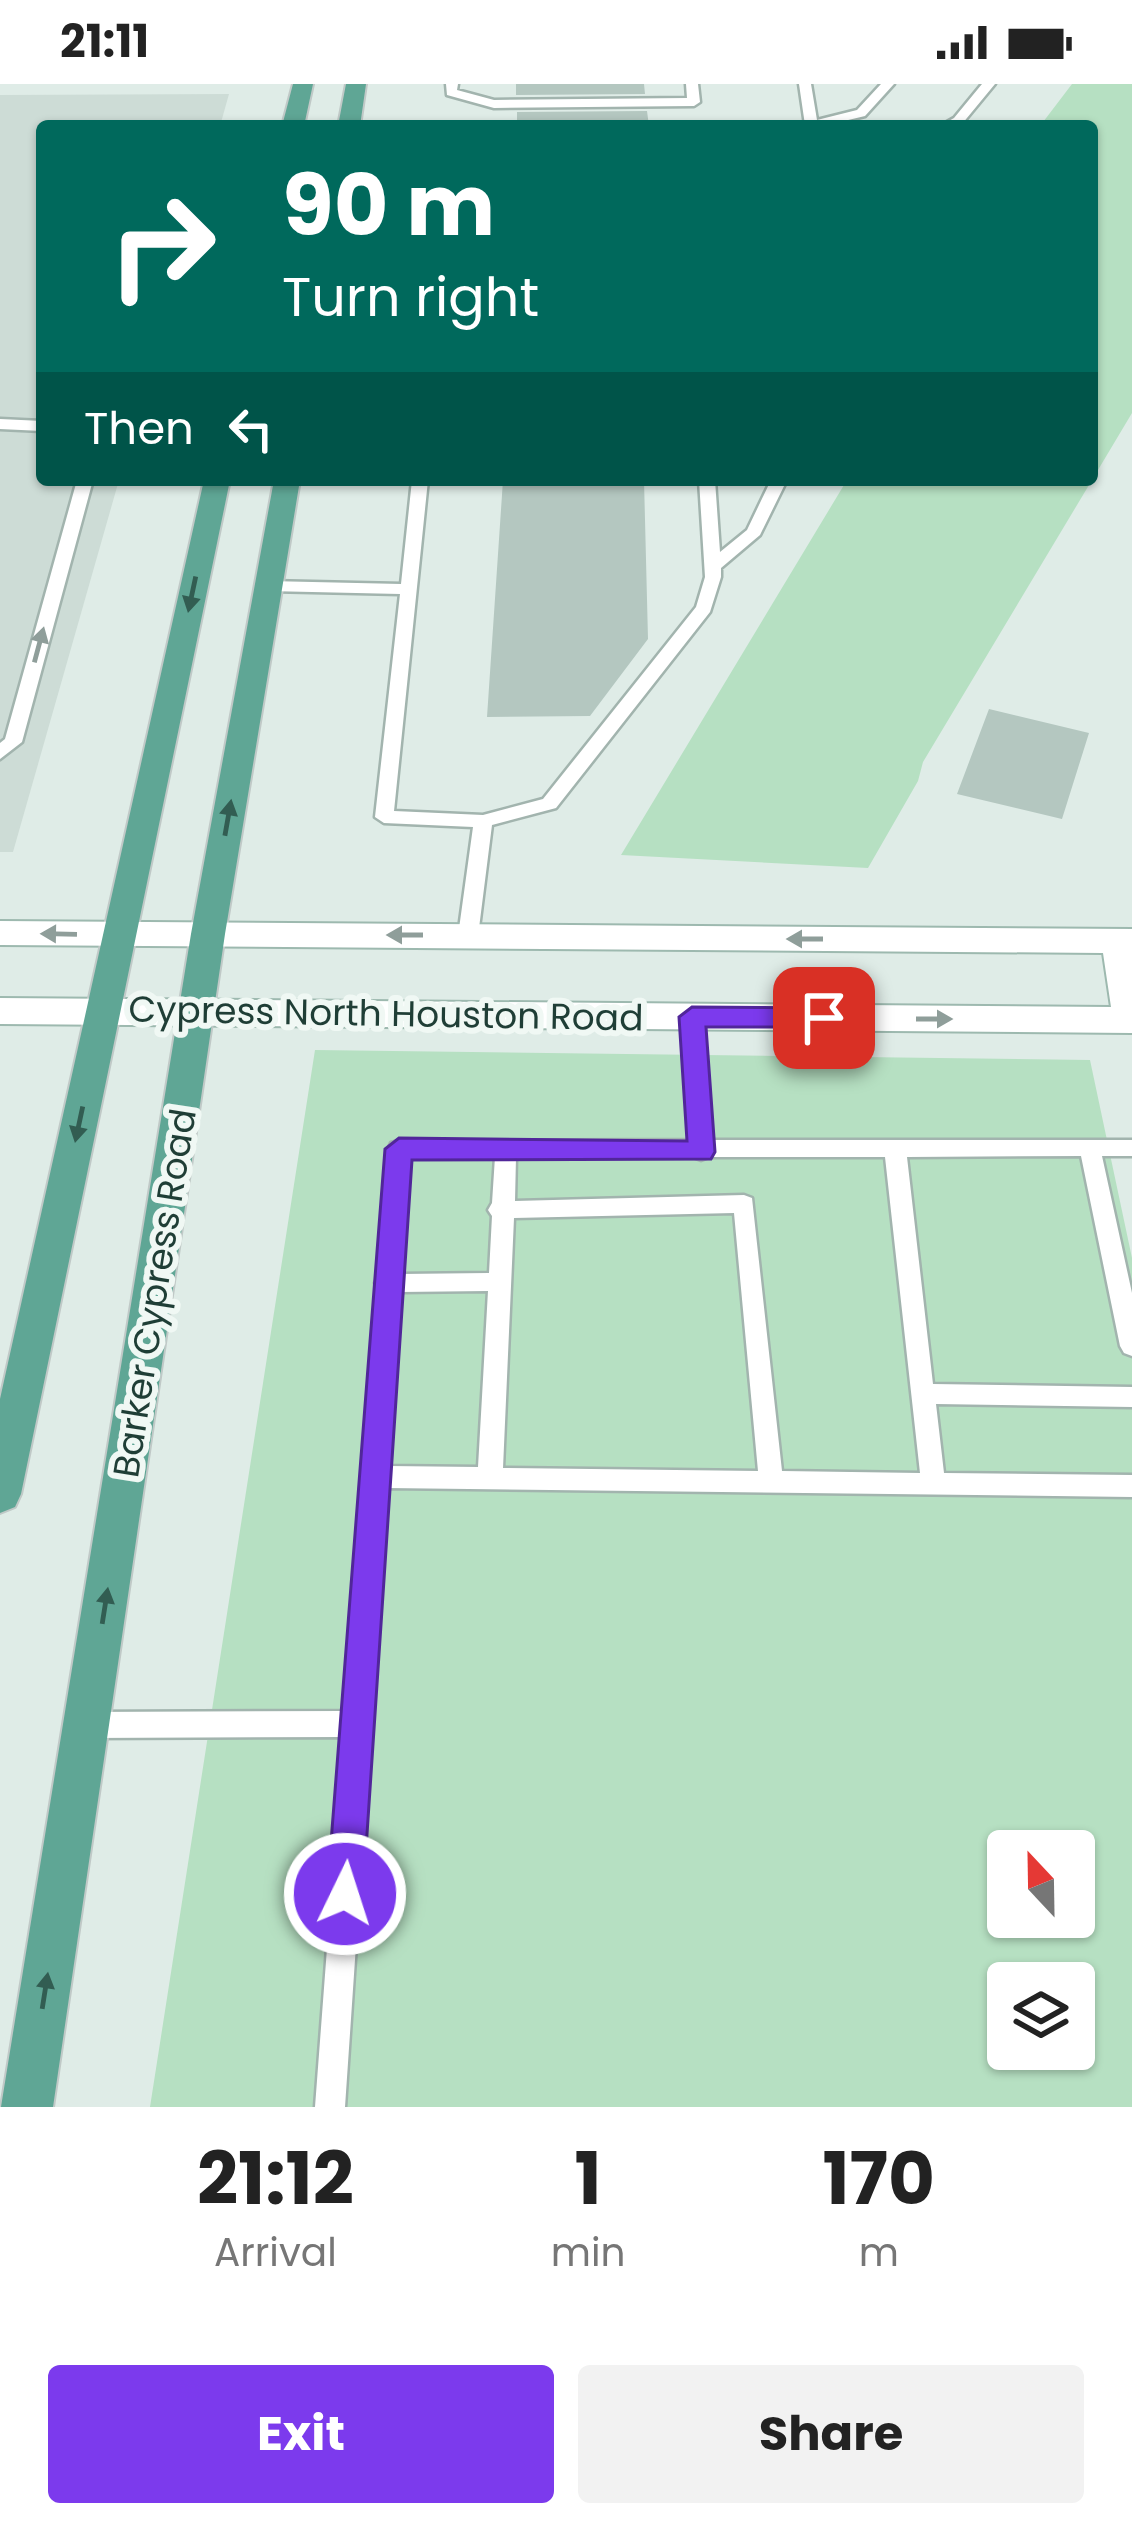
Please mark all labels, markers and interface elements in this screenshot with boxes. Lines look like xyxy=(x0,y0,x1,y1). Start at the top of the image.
text: 21:11 xyxy=(60,10,149,73)
text: 90 m xyxy=(282,147,495,264)
icon: right xyxy=(84,168,240,324)
text: Turn right xyxy=(282,259,539,335)
icon: left xyxy=(218,396,284,462)
text: Then xyxy=(84,397,194,460)
one-way arrow xyxy=(181,576,200,614)
one-way arrow xyxy=(31,627,50,664)
one-way arrow xyxy=(219,799,237,837)
one-way arrow xyxy=(39,924,77,943)
one-way arrow xyxy=(385,925,423,945)
one-way arrow xyxy=(785,929,823,948)
pin xyxy=(773,967,875,1069)
street label: Cypress North Houston Road xyxy=(128,984,644,1043)
icon: arrive xyxy=(791,985,857,1051)
one-way arrow xyxy=(916,1009,954,1028)
street label: Barker Cypress Road xyxy=(100,1105,209,1481)
one-way arrow xyxy=(68,1106,87,1144)
one-way arrow xyxy=(96,1587,115,1624)
north arrow xyxy=(987,1830,1095,1938)
map controls xyxy=(987,1830,1095,2070)
position arrow xyxy=(282,1831,408,1957)
button: layers xyxy=(987,1962,1095,2070)
one-way arrow xyxy=(36,1972,55,2010)
text: 21:12 xyxy=(197,2128,354,2229)
text: 1 xyxy=(575,2128,602,2229)
text: 170 xyxy=(822,2128,935,2229)
text: Arrival xyxy=(214,2225,337,2280)
text: min xyxy=(551,2225,626,2280)
text: m xyxy=(859,2225,899,2280)
button: Exit xyxy=(48,2365,554,2503)
button: Share xyxy=(578,2365,1084,2503)

